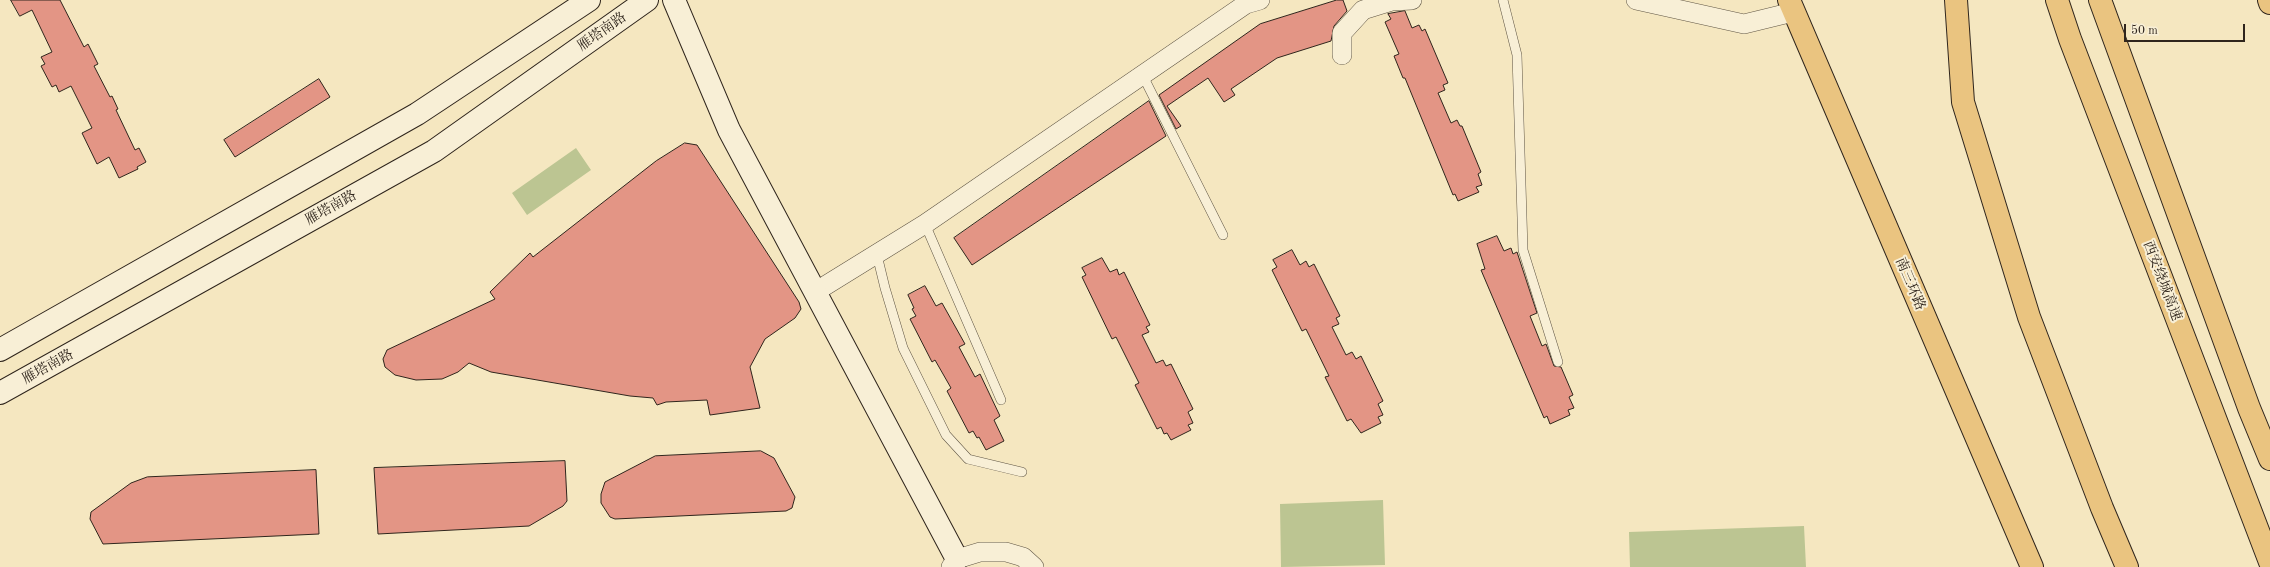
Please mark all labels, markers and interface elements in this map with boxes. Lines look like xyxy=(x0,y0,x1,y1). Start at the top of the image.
street label: 雁塔南路 xyxy=(574,9,630,55)
scale bar xyxy=(2126,16,2247,42)
text: 50 m xyxy=(2131,25,2158,37)
street label: 雁塔南路 xyxy=(302,187,360,229)
street label: 西安绕城高速 xyxy=(2139,239,2185,323)
street label: 南三环路 xyxy=(1891,255,1929,313)
street label: 雁塔南路 xyxy=(19,346,77,388)

